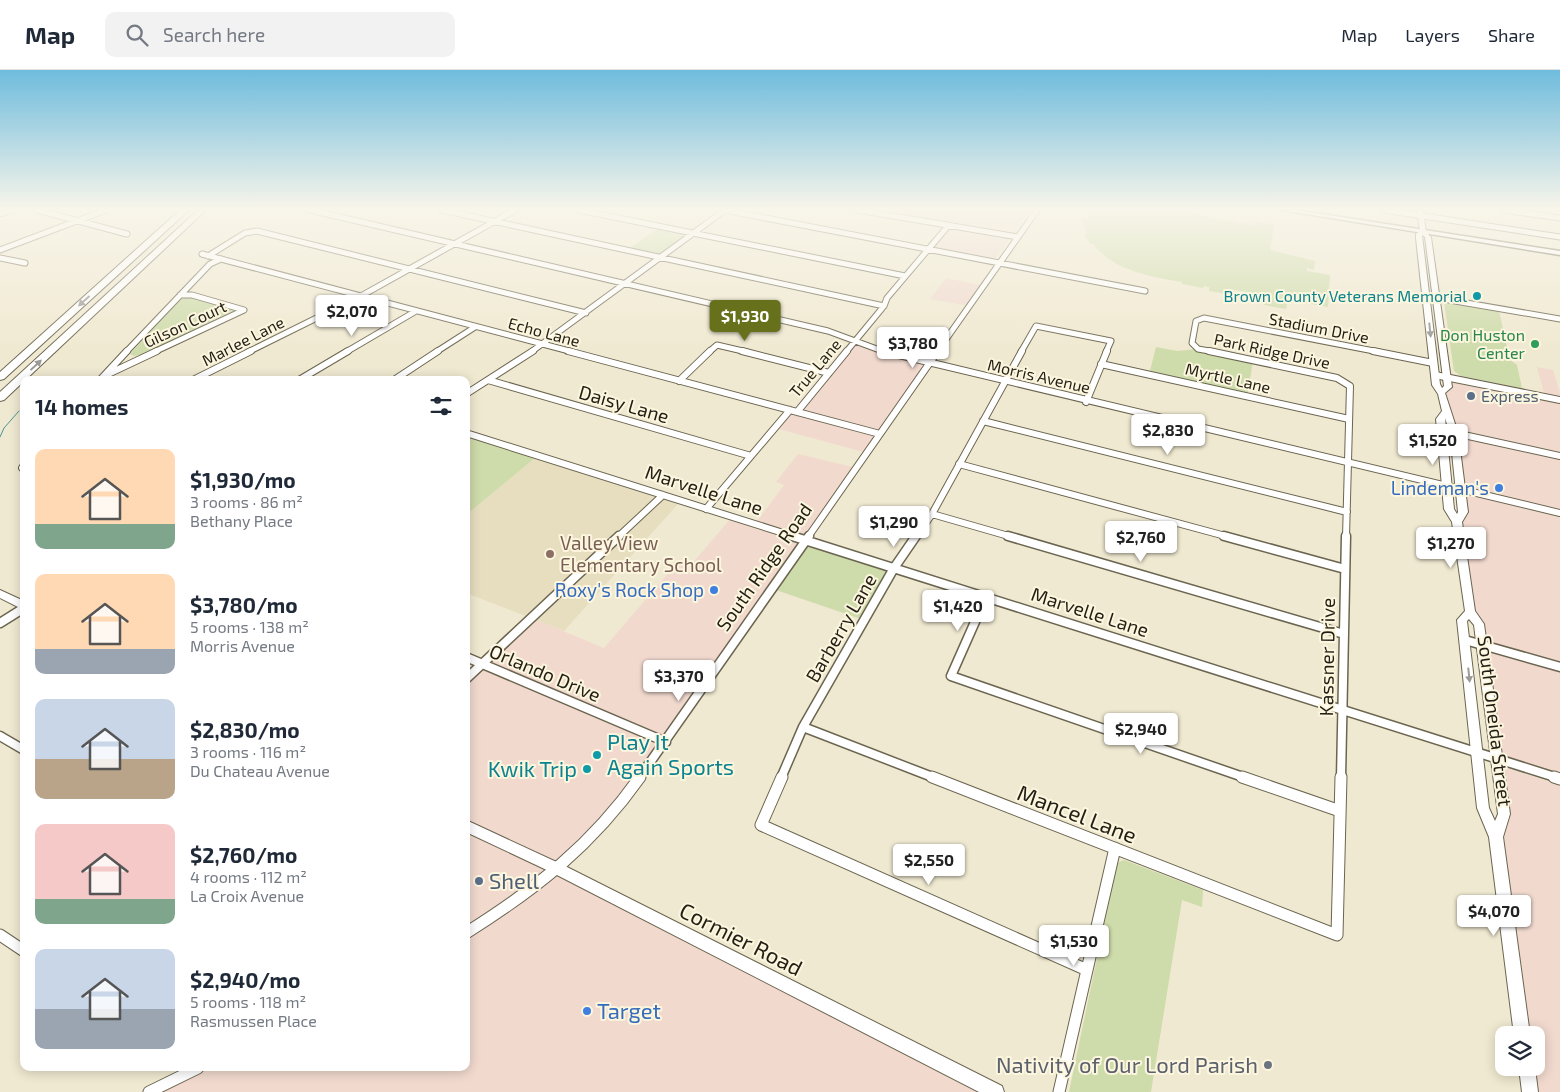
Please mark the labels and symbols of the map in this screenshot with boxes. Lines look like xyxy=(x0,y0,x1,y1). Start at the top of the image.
place label: Brown County Veterans Memorial xyxy=(1224,286,1467,305)
marker: Brown County Veterans Memorial xyxy=(1471,290,1483,302)
pin: $2,070 xyxy=(311,294,393,337)
one-way arrow xyxy=(78,295,90,307)
street label: Gilson Court xyxy=(141,296,229,351)
pin: $1,930 xyxy=(704,300,786,342)
street label: Stadium Drive xyxy=(1267,308,1371,347)
street label: Marlee Lane xyxy=(199,312,287,369)
street label: Echo Lane xyxy=(506,313,582,350)
one-way arrow xyxy=(1426,322,1434,338)
place label: Don Huston Center xyxy=(1440,325,1526,362)
pin: $3,780 xyxy=(872,326,954,369)
street label: Park Ridge Drive xyxy=(1212,329,1332,372)
street label: True Lane xyxy=(785,335,845,401)
marker: Don Huston Center xyxy=(1529,338,1541,350)
street label: Morris Avenue xyxy=(986,354,1092,397)
street label: Myrtle Lane xyxy=(1184,358,1273,397)
one-way arrow xyxy=(29,359,41,371)
street label: Daisy Lane xyxy=(576,380,672,427)
place label: Express xyxy=(1481,386,1539,405)
marker: Express xyxy=(1465,390,1477,402)
pin: $2,830 xyxy=(1127,414,1209,456)
pin: $1,520 xyxy=(1392,424,1474,466)
street label: Marvelle Lane xyxy=(643,460,766,519)
place label: Lindeman's xyxy=(1391,476,1489,499)
marker: Lindeman's xyxy=(1493,482,1505,494)
street label: South Ridge Road xyxy=(711,498,816,635)
pin: $1,290 xyxy=(853,506,935,548)
pin: $2,760 xyxy=(1100,520,1182,563)
pin: $1,270 xyxy=(1410,526,1492,569)
place label: Valley View Elementary School xyxy=(560,531,722,576)
marker: Valley View Elementary School xyxy=(544,548,556,560)
street label: Barberry Lane xyxy=(800,569,881,686)
place label: Roxy's Rock Shop xyxy=(555,578,704,601)
street label: Marvelle Lane xyxy=(1029,582,1152,641)
marker: Roxy's Rock Shop xyxy=(708,584,720,596)
pin: $1,420 xyxy=(917,590,999,632)
street label: Kassner Drive xyxy=(1314,597,1339,717)
street label: South Oneida Street xyxy=(1474,634,1517,808)
street label: Orlando Drive xyxy=(486,639,604,706)
pin: $3,370 xyxy=(638,660,720,702)
one-way arrow xyxy=(1465,668,1473,684)
pin: $2,940 xyxy=(1100,712,1182,755)
place label: Play It Again Sports xyxy=(607,728,734,779)
marker: Play It Again Sports xyxy=(591,749,603,761)
place label: Kwik Trip xyxy=(488,755,577,781)
marker: Kwik Trip xyxy=(581,763,593,775)
street label: Mancel Lane xyxy=(1014,778,1141,848)
pin: $2,550 xyxy=(888,844,970,886)
place label: Shell xyxy=(489,867,539,893)
marker: Shell xyxy=(473,875,485,887)
pin: $4,070 xyxy=(1453,894,1535,937)
street label: Cormier Road xyxy=(676,896,807,980)
pin: $1,530 xyxy=(1033,924,1115,967)
place label: Target xyxy=(597,997,661,1023)
marker: Target xyxy=(581,1005,593,1017)
place label: Nativity of Our Lord Parish xyxy=(996,1051,1258,1077)
marker: Nativity of Our Lord Parish xyxy=(1262,1059,1274,1071)

